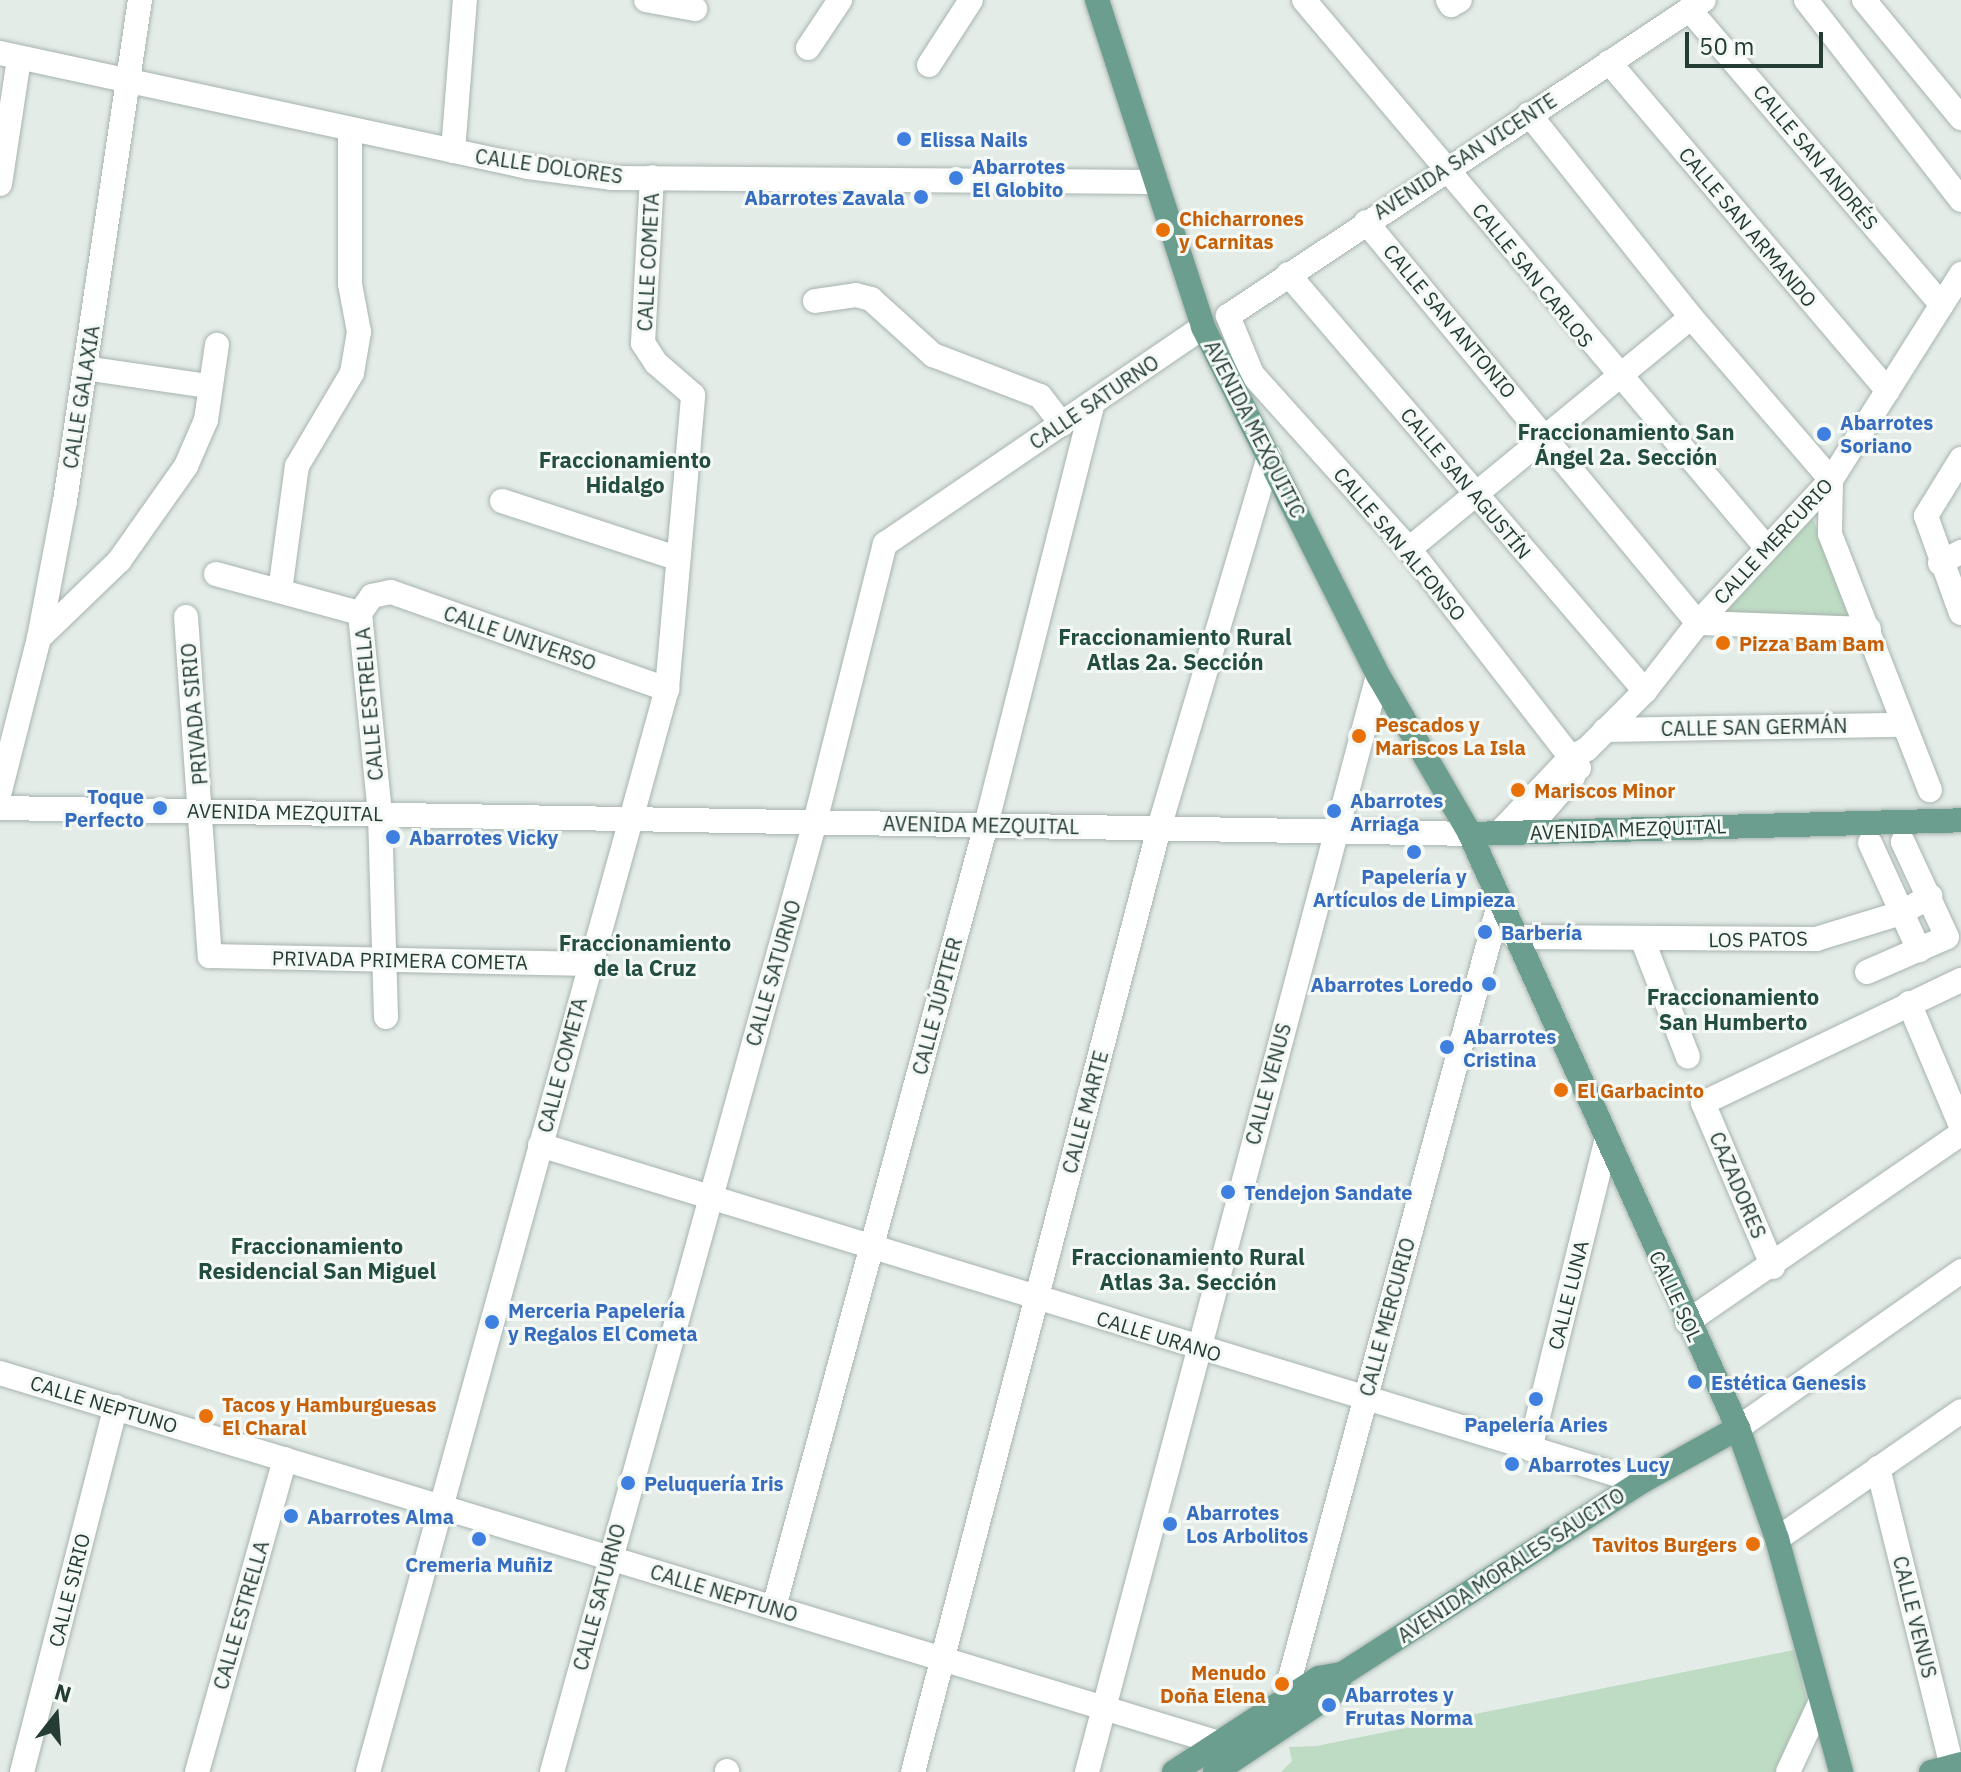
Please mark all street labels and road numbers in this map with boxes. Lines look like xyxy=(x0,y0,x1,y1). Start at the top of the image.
street label: CALLE SAN ANDRÉS xyxy=(1749,80,1883,234)
street label: AVENIDA SAN VICENTE xyxy=(1369,88,1561,224)
street label: CALLE SAN ARMANDO xyxy=(1674,142,1822,312)
street label: CALLE DOLORES xyxy=(474,144,624,188)
street label: CALLE COMETA xyxy=(632,192,664,332)
street label: CALLE SAN CARLOS xyxy=(1468,198,1598,352)
street label: CALLE SAN ANTONIO xyxy=(1379,239,1521,403)
street label: CALLE GALAXIA xyxy=(58,324,104,470)
street label: AVENIDA MEXQUITIC xyxy=(1200,336,1310,522)
street label: CALLE SATURNO xyxy=(1025,350,1163,454)
street label: CALLE SAN AGUSTÍN xyxy=(1396,403,1536,563)
street label: CALLE SAN ALFONSO xyxy=(1329,462,1471,626)
street label: CALLE MERCURIO xyxy=(1709,473,1837,609)
street label: CALLE UNIVERSO xyxy=(441,601,599,675)
street label: CALLE ESTRELLA xyxy=(350,626,388,782)
street label: PRIVADA SIRIO xyxy=(176,642,212,786)
street label: CALLE SAN GERMÁN xyxy=(1661,713,1847,741)
street label: AVENIDA MEZQUITAL xyxy=(187,798,383,826)
street label: AVENIDA MEZQUITAL xyxy=(883,811,1079,839)
street label: AVENIDA MEZQUITAL xyxy=(1529,814,1727,844)
street label: CALLE SATURNO xyxy=(741,897,805,1049)
street label: LOS PATOS xyxy=(1708,926,1808,952)
street label: CALLE JÚPITER xyxy=(907,935,967,1077)
street label: PRIVADA PRIMERA COMETA xyxy=(272,946,528,974)
street label: CALLE COMETA xyxy=(532,995,592,1135)
street label: CALLE VENUS xyxy=(1240,1021,1296,1147)
street label: CALLE MARTE xyxy=(1057,1048,1113,1176)
street label: CAZADORES xyxy=(1705,1128,1771,1242)
street label: CALLE MERCURIO xyxy=(1354,1235,1420,1399)
street label: CALLE LUNA xyxy=(1543,1238,1593,1352)
street label: CALLE SOL xyxy=(1645,1247,1707,1345)
street label: CALLE URANO xyxy=(1094,1306,1224,1366)
street label: CALLE NEPTUNO xyxy=(27,1370,181,1438)
street label: AVENIDA MORALES SAUCITO xyxy=(1393,1483,1629,1647)
street label: CALLE SATURNO xyxy=(568,1521,630,1673)
street label: CALLE SIRIO xyxy=(43,1531,95,1649)
street label: CALLE ESTRELLA xyxy=(208,1538,274,1692)
street label: CALLE VENUS xyxy=(1888,1554,1942,1680)
street label: CALLE NEPTUNO xyxy=(647,1559,801,1627)

